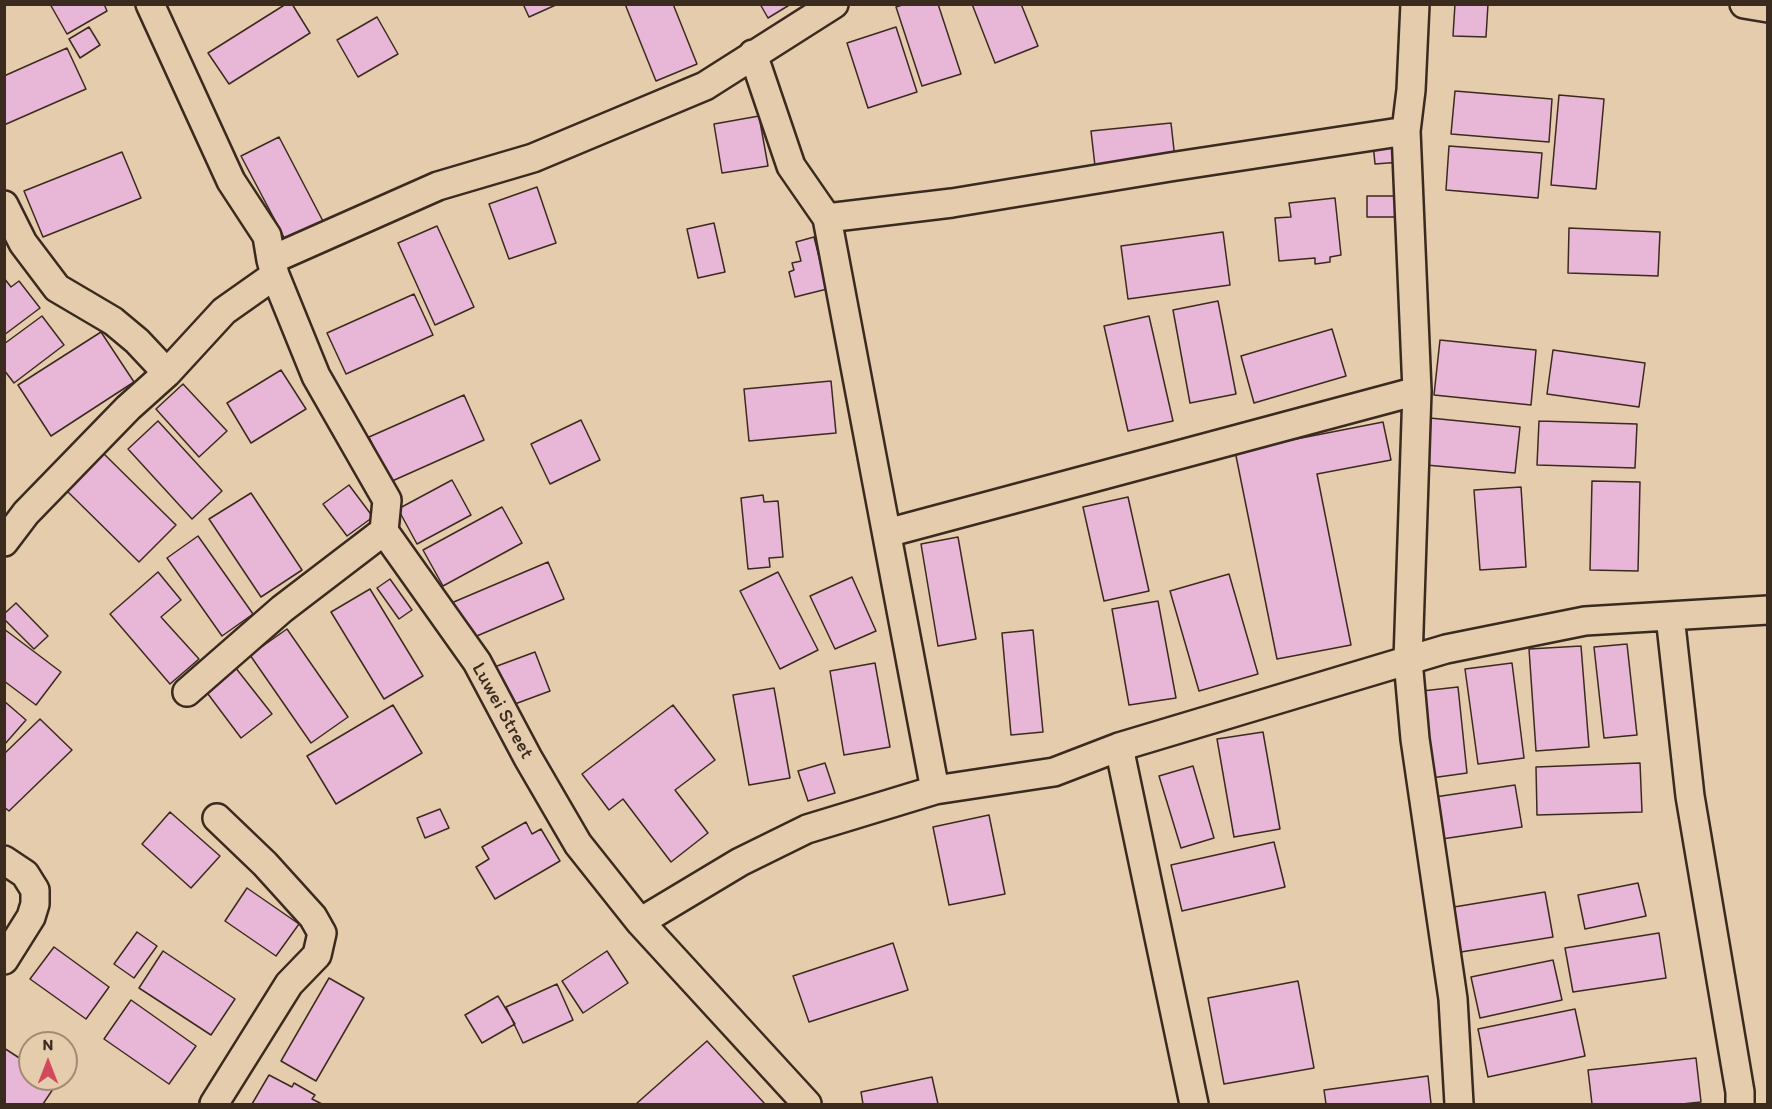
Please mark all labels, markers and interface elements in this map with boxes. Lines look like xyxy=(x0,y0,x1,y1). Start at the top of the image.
street label: Luwei Street xyxy=(466,659,538,763)
north arrow xyxy=(18,1031,78,1091)
text: N xyxy=(43,1035,53,1054)

